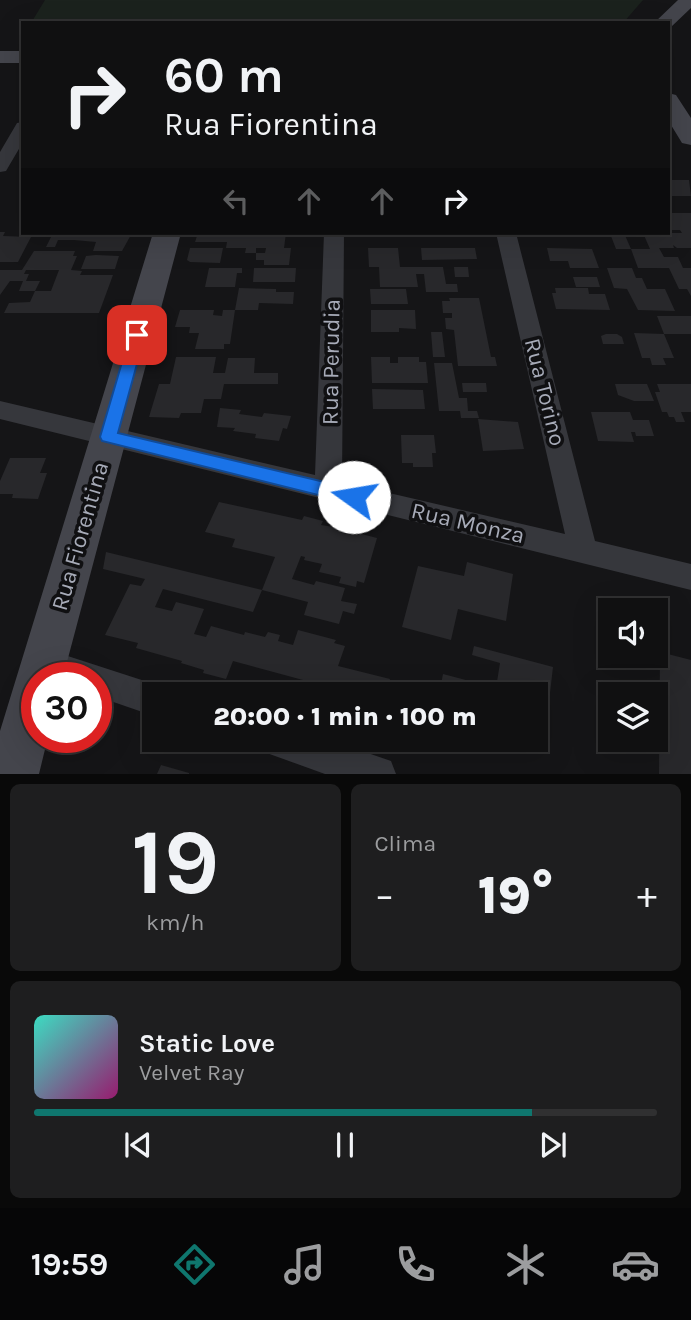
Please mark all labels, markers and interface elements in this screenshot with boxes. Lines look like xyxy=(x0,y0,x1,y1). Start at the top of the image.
text: 60 m xyxy=(164,47,284,104)
icon: right xyxy=(49,49,140,140)
text: Rua Fiorentina xyxy=(164,106,378,143)
icon: left xyxy=(217,182,255,220)
icon: ahead xyxy=(290,182,328,220)
icon: ahead xyxy=(363,182,401,220)
icon: right xyxy=(436,182,474,220)
street label: Rua Perudia xyxy=(316,299,346,425)
pin xyxy=(107,305,167,365)
icon: arrive xyxy=(118,316,156,354)
street label: Rua Torino xyxy=(519,335,571,449)
street label: Rua Fiorentina xyxy=(46,458,114,614)
position arrow xyxy=(317,460,391,534)
street label: Rua Monza xyxy=(409,497,527,549)
map controls xyxy=(598,598,668,752)
button: sound xyxy=(598,598,668,668)
speed limit sign: 30 xyxy=(21,662,112,753)
button: layers xyxy=(598,682,668,752)
text: 20:00 · 1 min · 100 m xyxy=(213,701,477,732)
text: 19 xyxy=(131,810,219,916)
text: Clima xyxy=(375,830,436,857)
text: 19° xyxy=(478,865,554,926)
text: − xyxy=(375,873,394,918)
text: + xyxy=(637,873,657,918)
text: km/h xyxy=(146,909,204,936)
text: Static Love xyxy=(139,1028,275,1059)
text: Velvet Ray xyxy=(139,1059,244,1086)
icon: previous xyxy=(119,1126,157,1164)
icon: pause xyxy=(326,1126,364,1164)
icon: next xyxy=(534,1126,572,1164)
icon: directions xyxy=(170,1240,219,1289)
icon: music xyxy=(280,1240,329,1289)
icon: phone xyxy=(391,1240,440,1289)
icon: climate xyxy=(501,1240,550,1289)
icon: car xyxy=(611,1240,660,1289)
text: 19:59 xyxy=(31,1246,108,1283)

